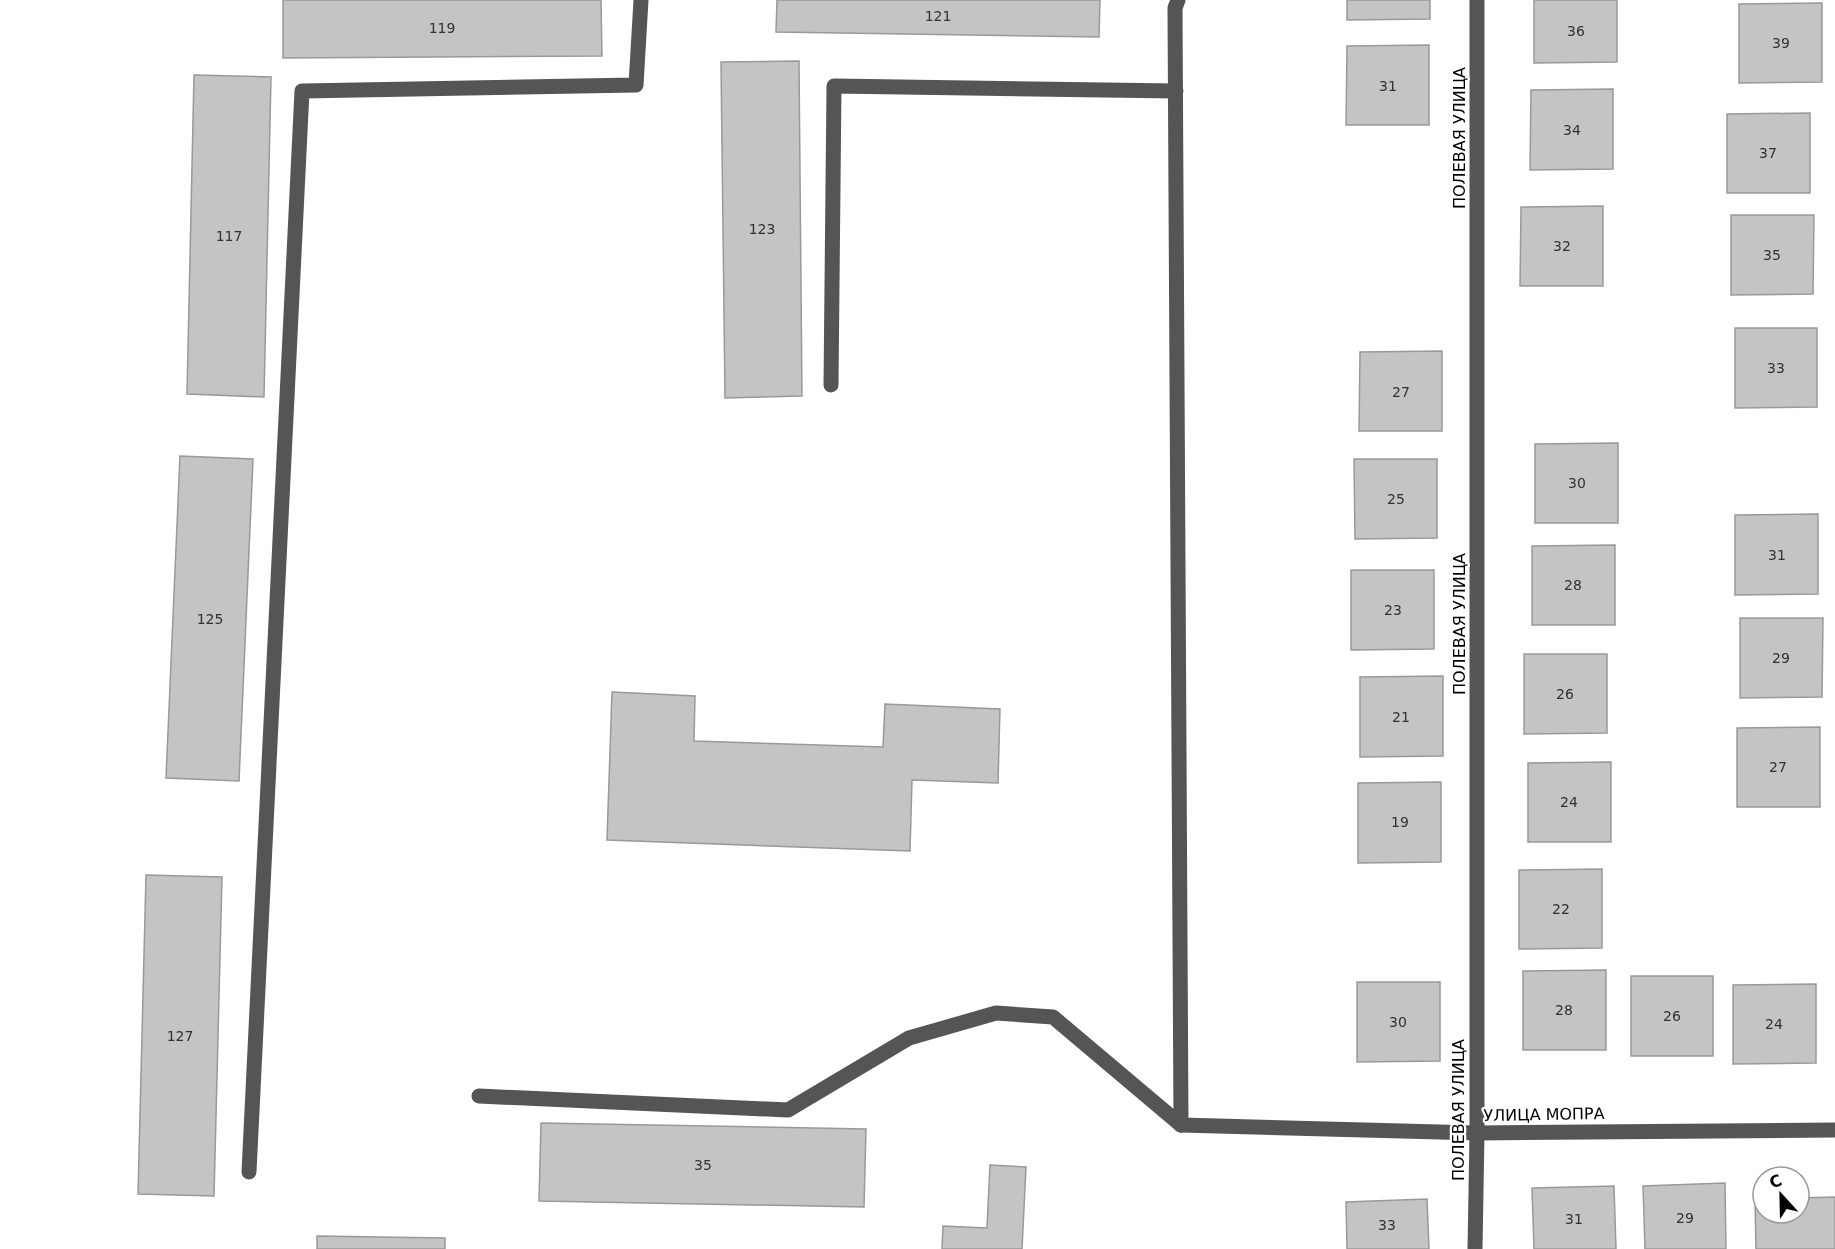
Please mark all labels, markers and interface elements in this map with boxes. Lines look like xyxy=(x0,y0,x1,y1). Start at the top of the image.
house number: 121 xyxy=(925,8,951,24)
house number: 119 xyxy=(429,20,455,36)
house number: 36 xyxy=(1567,23,1585,39)
house number: 39 xyxy=(1772,35,1790,51)
street label: ПОЛЕВАЯ УЛИЦА xyxy=(1450,67,1469,209)
house number: 31 xyxy=(1379,78,1397,94)
house number: 34 xyxy=(1563,122,1581,138)
house number: 37 xyxy=(1759,145,1777,161)
house number: 123 xyxy=(749,221,775,237)
house number: 117 xyxy=(216,228,242,244)
house number: 32 xyxy=(1553,238,1571,254)
house number: 35 xyxy=(1763,247,1781,263)
house number: 33 xyxy=(1767,360,1785,376)
house number: 27 xyxy=(1392,384,1410,400)
house number: 30 xyxy=(1568,475,1586,491)
house number: 25 xyxy=(1387,491,1405,507)
house number: 31 xyxy=(1768,547,1786,563)
street label: ПОЛЕВАЯ УЛИЦА xyxy=(1450,553,1469,695)
house number: 28 xyxy=(1564,577,1582,593)
house number: 23 xyxy=(1384,602,1402,618)
house number: 125 xyxy=(197,611,223,627)
house number: 29 xyxy=(1772,650,1790,666)
house number: 26 xyxy=(1556,686,1574,702)
house number: 21 xyxy=(1392,709,1410,725)
house number: 27 xyxy=(1769,759,1787,775)
house number: 24 xyxy=(1560,794,1578,810)
house number: 19 xyxy=(1391,814,1409,830)
house number: 22 xyxy=(1552,901,1570,917)
house number: 28 xyxy=(1555,1002,1573,1018)
house number: 26 xyxy=(1663,1008,1681,1024)
house number: 30 xyxy=(1389,1014,1407,1030)
house number: 24 xyxy=(1765,1016,1783,1032)
house number: 127 xyxy=(167,1028,193,1044)
street label: ПОЛЕВАЯ УЛИЦА xyxy=(1449,1039,1468,1181)
street label: УЛИЦА МОПРА xyxy=(1483,1104,1605,1125)
house number: 35 xyxy=(694,1157,712,1173)
north arrow xyxy=(1751,1165,1811,1225)
text: С xyxy=(1767,1171,1785,1193)
house number: 29 xyxy=(1676,1210,1694,1226)
house number: 31 xyxy=(1565,1211,1583,1227)
house number: 33 xyxy=(1378,1217,1396,1233)

